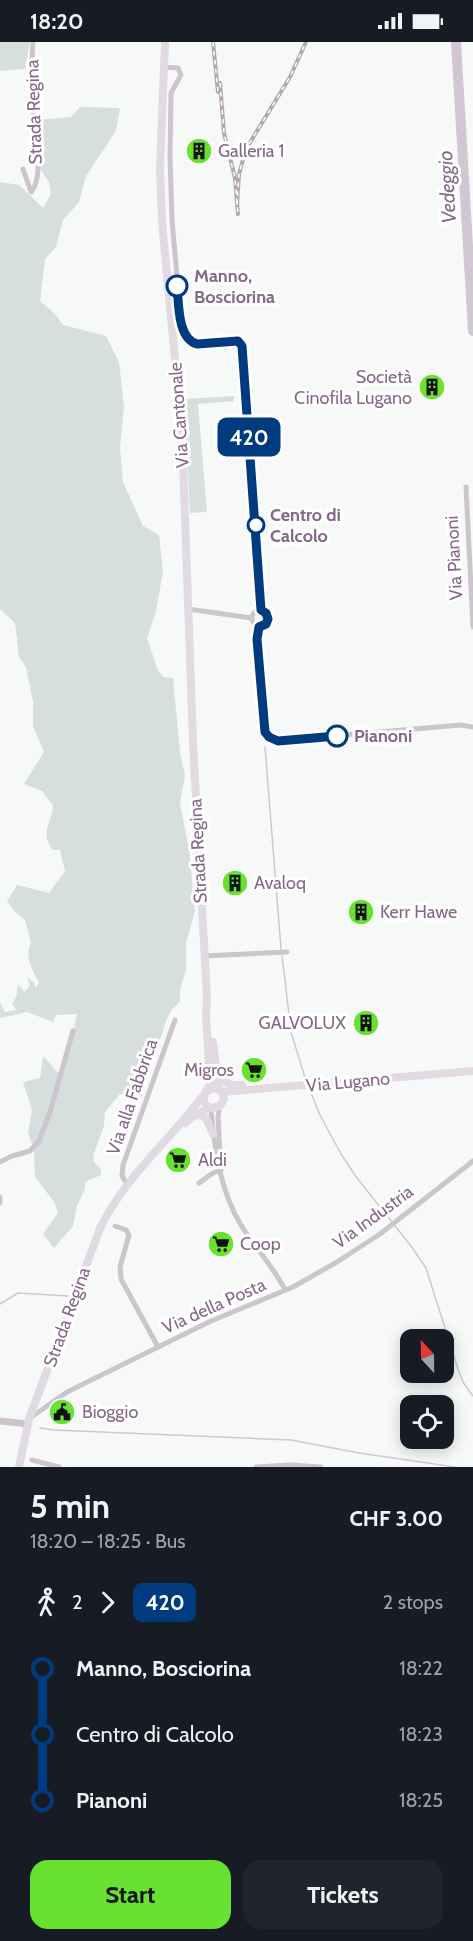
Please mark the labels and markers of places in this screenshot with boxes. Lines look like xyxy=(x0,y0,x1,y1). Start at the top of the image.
building icon: Galleria 1 xyxy=(184,136,214,166)
place label: Galleria 1 xyxy=(218,140,284,162)
place label: Manno, Bosciorina xyxy=(194,265,275,308)
marker: Manno, Bosciorina xyxy=(166,275,188,297)
place label: Società Cinofila Lugano xyxy=(294,366,412,409)
building icon: Società Cinofila Lugano xyxy=(417,372,447,402)
place label: Centro di Calcolo xyxy=(270,504,341,547)
marker: Centro di Calcolo xyxy=(247,516,265,534)
marker: Pianoni xyxy=(326,725,348,747)
place label: Pianoni xyxy=(354,725,412,747)
building icon: Avaloq xyxy=(220,868,250,898)
place label: Avaloq xyxy=(254,872,306,894)
building icon: Kerr Hawe xyxy=(346,897,376,927)
place label: Kerr Hawe xyxy=(380,901,457,923)
building icon: GALVOLUX xyxy=(351,1008,381,1038)
place label: GALVOLUX xyxy=(259,1012,346,1034)
supermarket icon: Migros xyxy=(239,1055,269,1085)
place label: Migros xyxy=(184,1059,234,1081)
supermarket icon: Aldi xyxy=(163,1145,193,1175)
place label: Aldi xyxy=(198,1149,227,1171)
supermarket icon: Coop xyxy=(206,1229,236,1259)
place label: Coop xyxy=(240,1233,281,1255)
public building icon: Bioggio xyxy=(47,1397,77,1427)
place label: Bioggio xyxy=(82,1401,138,1423)

